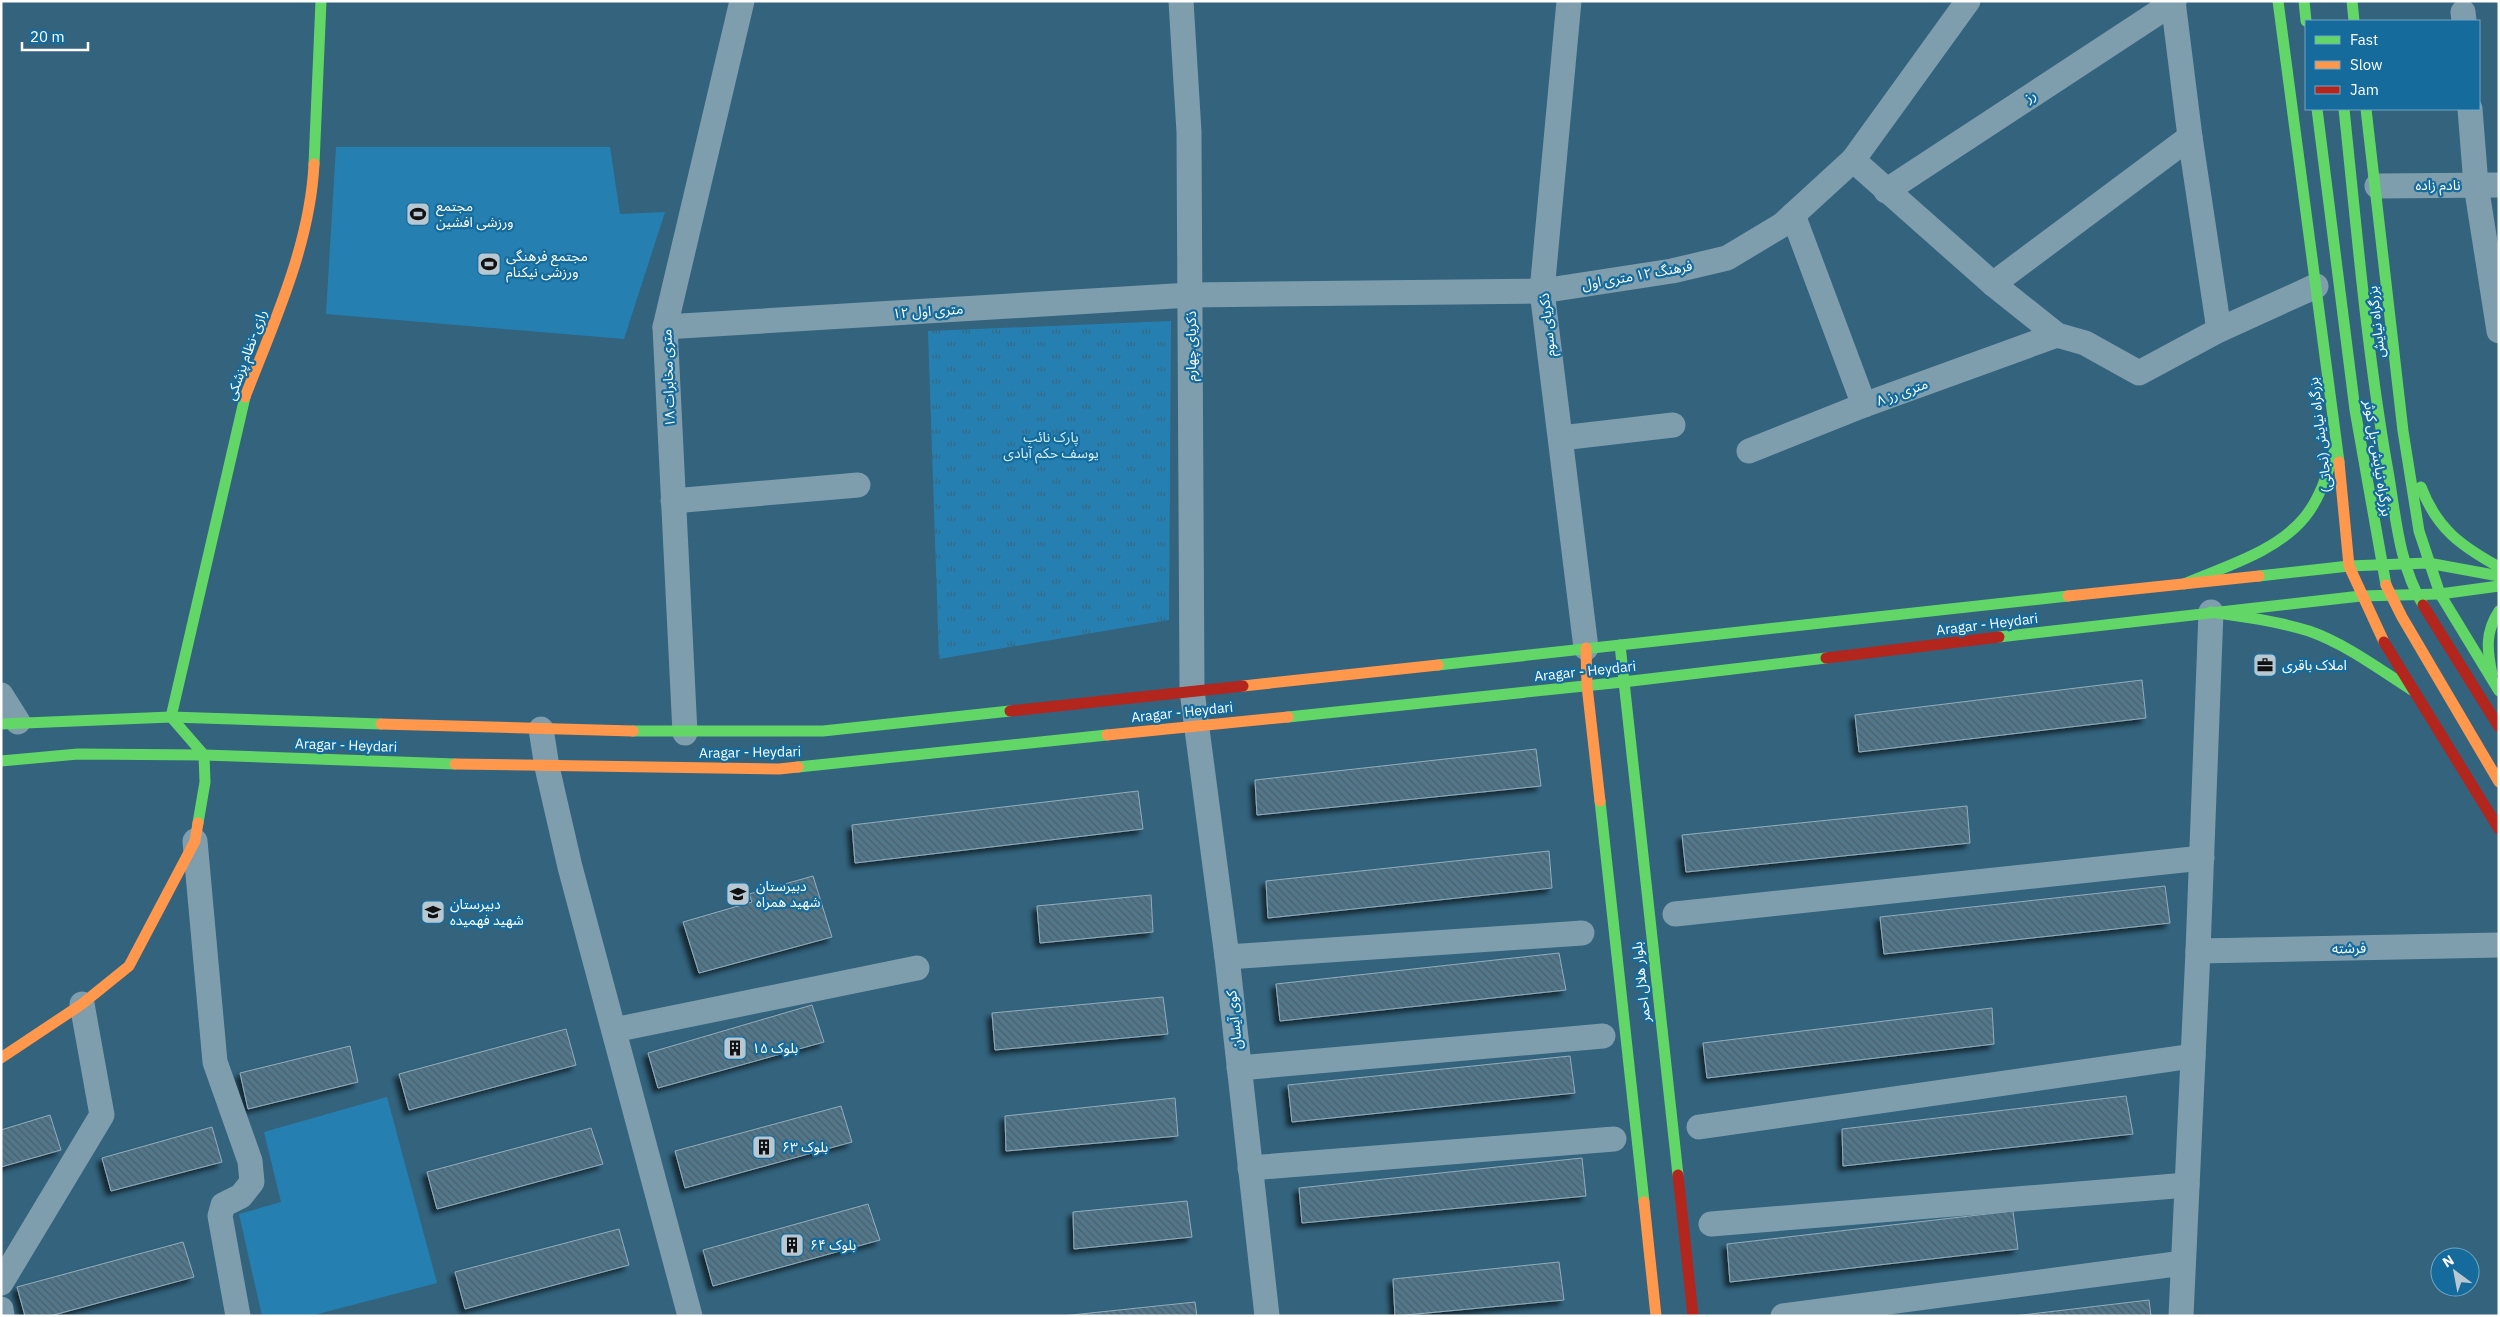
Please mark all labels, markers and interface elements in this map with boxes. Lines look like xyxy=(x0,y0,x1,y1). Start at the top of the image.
scale bar xyxy=(22,20,89,52)
legend xyxy=(2305,20,2480,110)
text: 20 m xyxy=(30,27,65,46)
text: Fast xyxy=(2350,30,2378,49)
text: Slow xyxy=(2350,55,2383,74)
text: Jam xyxy=(2350,80,2379,99)
street label: رز xyxy=(2020,86,2039,107)
street label: نادم زاده xyxy=(2415,176,2461,196)
place label: مجتمع ورزشی افشین xyxy=(436,197,514,231)
sports icon: مجتمع ورزشی افشین xyxy=(405,201,431,227)
place label: مجتمع فرهنگی ورزشی نیکنام xyxy=(506,247,588,283)
sports icon: مجتمع فرهنگی ورزشی نیکنام xyxy=(476,251,502,277)
street label: فرهنگ ۱۲ متری اول xyxy=(1580,256,1694,294)
street label: بزرگراه نیایش xyxy=(2363,285,2389,359)
street label: ذکریای سوم xyxy=(1535,292,1561,358)
street label: ۱۲ متری اول xyxy=(892,300,964,322)
street label: رازی-نظام پزشکی xyxy=(221,307,273,403)
street label: ذکریای چهارم xyxy=(1182,310,1202,381)
street label: ۱۸ متری مخابرات xyxy=(657,329,679,427)
street label: ۸ متری رز xyxy=(1874,374,1930,410)
street label: بزرگراه نیایش (نجاتی) xyxy=(2304,376,2336,494)
street label: بزرگراه نیایش-پل کوثر xyxy=(2359,398,2396,518)
park label: پارک نائب یوسف حکم آبادی xyxy=(1003,428,1099,464)
street label: Aragar - Heydari xyxy=(1935,609,2039,639)
office icon: املاک باقری xyxy=(2252,652,2278,678)
place label: املاک باقری xyxy=(2282,656,2347,674)
street label: Aragar - Heydari xyxy=(1533,657,1637,685)
street label: Aragar - Heydari xyxy=(1130,698,1234,726)
street label: Aragar - Heydari xyxy=(295,734,397,756)
street label: Aragar - Heydari xyxy=(699,742,801,762)
place label: دبیرستان شهید همراه xyxy=(756,877,820,911)
school or university icon: دبیرستان شهید همراه xyxy=(725,881,751,907)
place label: دبیرستان شهید فهمیده xyxy=(450,895,524,929)
school or university icon: دبیرستان شهید فهمیده xyxy=(420,899,446,925)
street label: فرشته xyxy=(2332,939,2366,957)
street label: بلوار هلال احمر xyxy=(1628,941,1654,1024)
street label: کوی آیسان xyxy=(1222,989,1246,1050)
building icon: بلوک ۱۵ xyxy=(722,1035,748,1061)
place label: بلوک ۱۵ xyxy=(752,1039,798,1057)
building icon: بلوک ۶۳ xyxy=(751,1134,777,1160)
place label: بلوک ۶۳ xyxy=(782,1138,828,1156)
building icon: بلوک ۶۴ xyxy=(779,1232,805,1258)
place label: بلوک ۶۴ xyxy=(810,1236,856,1254)
north arrow xyxy=(2430,1247,2480,1297)
text: N xyxy=(2439,1251,2457,1271)

